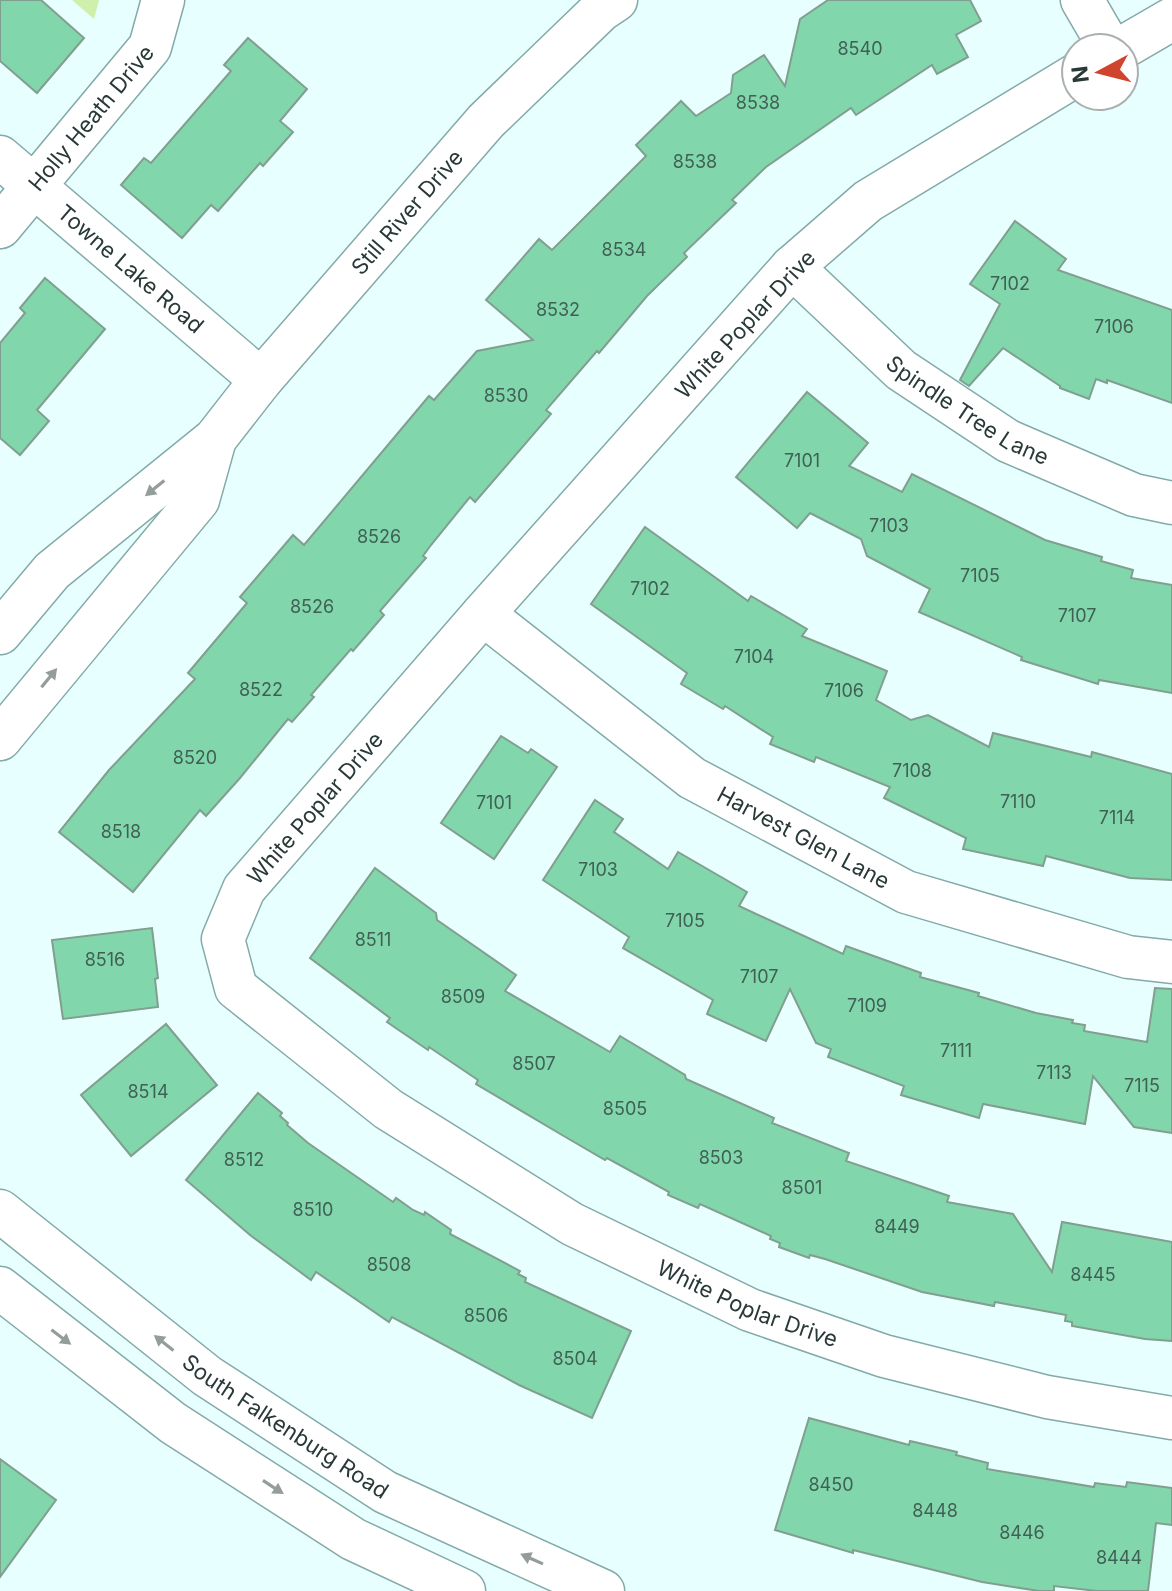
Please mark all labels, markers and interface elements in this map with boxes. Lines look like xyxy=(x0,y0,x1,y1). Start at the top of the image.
north arrow xyxy=(1060,32,1140,112)
house number: 8540 xyxy=(837,38,883,59)
street label: Holly Heath Drive xyxy=(23,40,159,196)
text: N xyxy=(1066,65,1094,84)
house number: 8538 xyxy=(736,92,780,113)
street label: Still River Drive xyxy=(346,144,468,280)
house number: 8538 xyxy=(673,151,717,172)
street label: Towne Lake Road xyxy=(52,199,209,338)
house number: 8534 xyxy=(602,239,646,260)
street label: White Poplar Drive xyxy=(670,244,820,404)
house number: 7102 xyxy=(990,273,1030,294)
house number: 8532 xyxy=(536,299,580,320)
house number: 7106 xyxy=(1094,316,1134,337)
street label: Spindle Tree Lane xyxy=(881,350,1053,470)
house number: 8530 xyxy=(484,385,528,406)
house number: 7101 xyxy=(784,450,820,471)
one-way arrow xyxy=(145,479,165,495)
house number: 7103 xyxy=(869,515,909,536)
house number: 8526 xyxy=(357,526,401,547)
house number: 7105 xyxy=(960,565,1000,586)
house number: 7102 xyxy=(630,578,670,599)
house number: 8526 xyxy=(290,596,334,617)
house number: 7107 xyxy=(1058,605,1096,626)
house number: 7104 xyxy=(734,646,774,667)
one-way arrow xyxy=(40,668,57,688)
house number: 8522 xyxy=(239,679,283,700)
house number: 7106 xyxy=(824,680,864,701)
street label: White Poplar Drive xyxy=(242,727,388,889)
house number: 8520 xyxy=(173,747,217,768)
house number: 7108 xyxy=(892,760,932,781)
street label: Harvest Glen Lane xyxy=(713,781,894,894)
house number: 7110 xyxy=(1000,791,1036,812)
house number: 7101 xyxy=(476,792,512,813)
house number: 7114 xyxy=(1099,807,1135,828)
house number: 8518 xyxy=(101,821,141,842)
house number: 7103 xyxy=(578,859,618,880)
house number: 7105 xyxy=(665,910,705,931)
house number: 8511 xyxy=(355,929,391,950)
house number: 8516 xyxy=(85,949,125,970)
house number: 7107 xyxy=(740,966,778,987)
house number: 8509 xyxy=(441,986,485,1007)
house number: 7109 xyxy=(847,995,887,1016)
house number: 7111 xyxy=(940,1040,972,1061)
house number: 8507 xyxy=(512,1053,556,1074)
house number: 7113 xyxy=(1036,1062,1072,1083)
house number: 7115 xyxy=(1124,1075,1160,1096)
house number: 8514 xyxy=(127,1081,169,1102)
house number: 8505 xyxy=(603,1098,647,1119)
house number: 8503 xyxy=(699,1147,743,1168)
house number: 8512 xyxy=(224,1149,264,1170)
house number: 8501 xyxy=(782,1177,822,1198)
house number: 8510 xyxy=(293,1199,333,1220)
house number: 8449 xyxy=(874,1216,920,1237)
house number: 8508 xyxy=(367,1254,411,1275)
street label: White Poplar Drive xyxy=(653,1254,841,1352)
house number: 8445 xyxy=(1070,1264,1116,1285)
house number: 8506 xyxy=(464,1305,508,1326)
one-way arrow xyxy=(51,1329,71,1345)
one-way arrow xyxy=(154,1335,174,1351)
house number: 8504 xyxy=(552,1348,598,1369)
street label: South Falkenburg Road xyxy=(177,1349,393,1504)
house number: 8450 xyxy=(808,1474,854,1495)
one-way arrow xyxy=(262,1480,284,1494)
house number: 8448 xyxy=(912,1500,958,1521)
house number: 8446 xyxy=(999,1522,1045,1543)
house number: 8444 xyxy=(1096,1547,1142,1568)
one-way arrow xyxy=(520,1552,543,1566)

